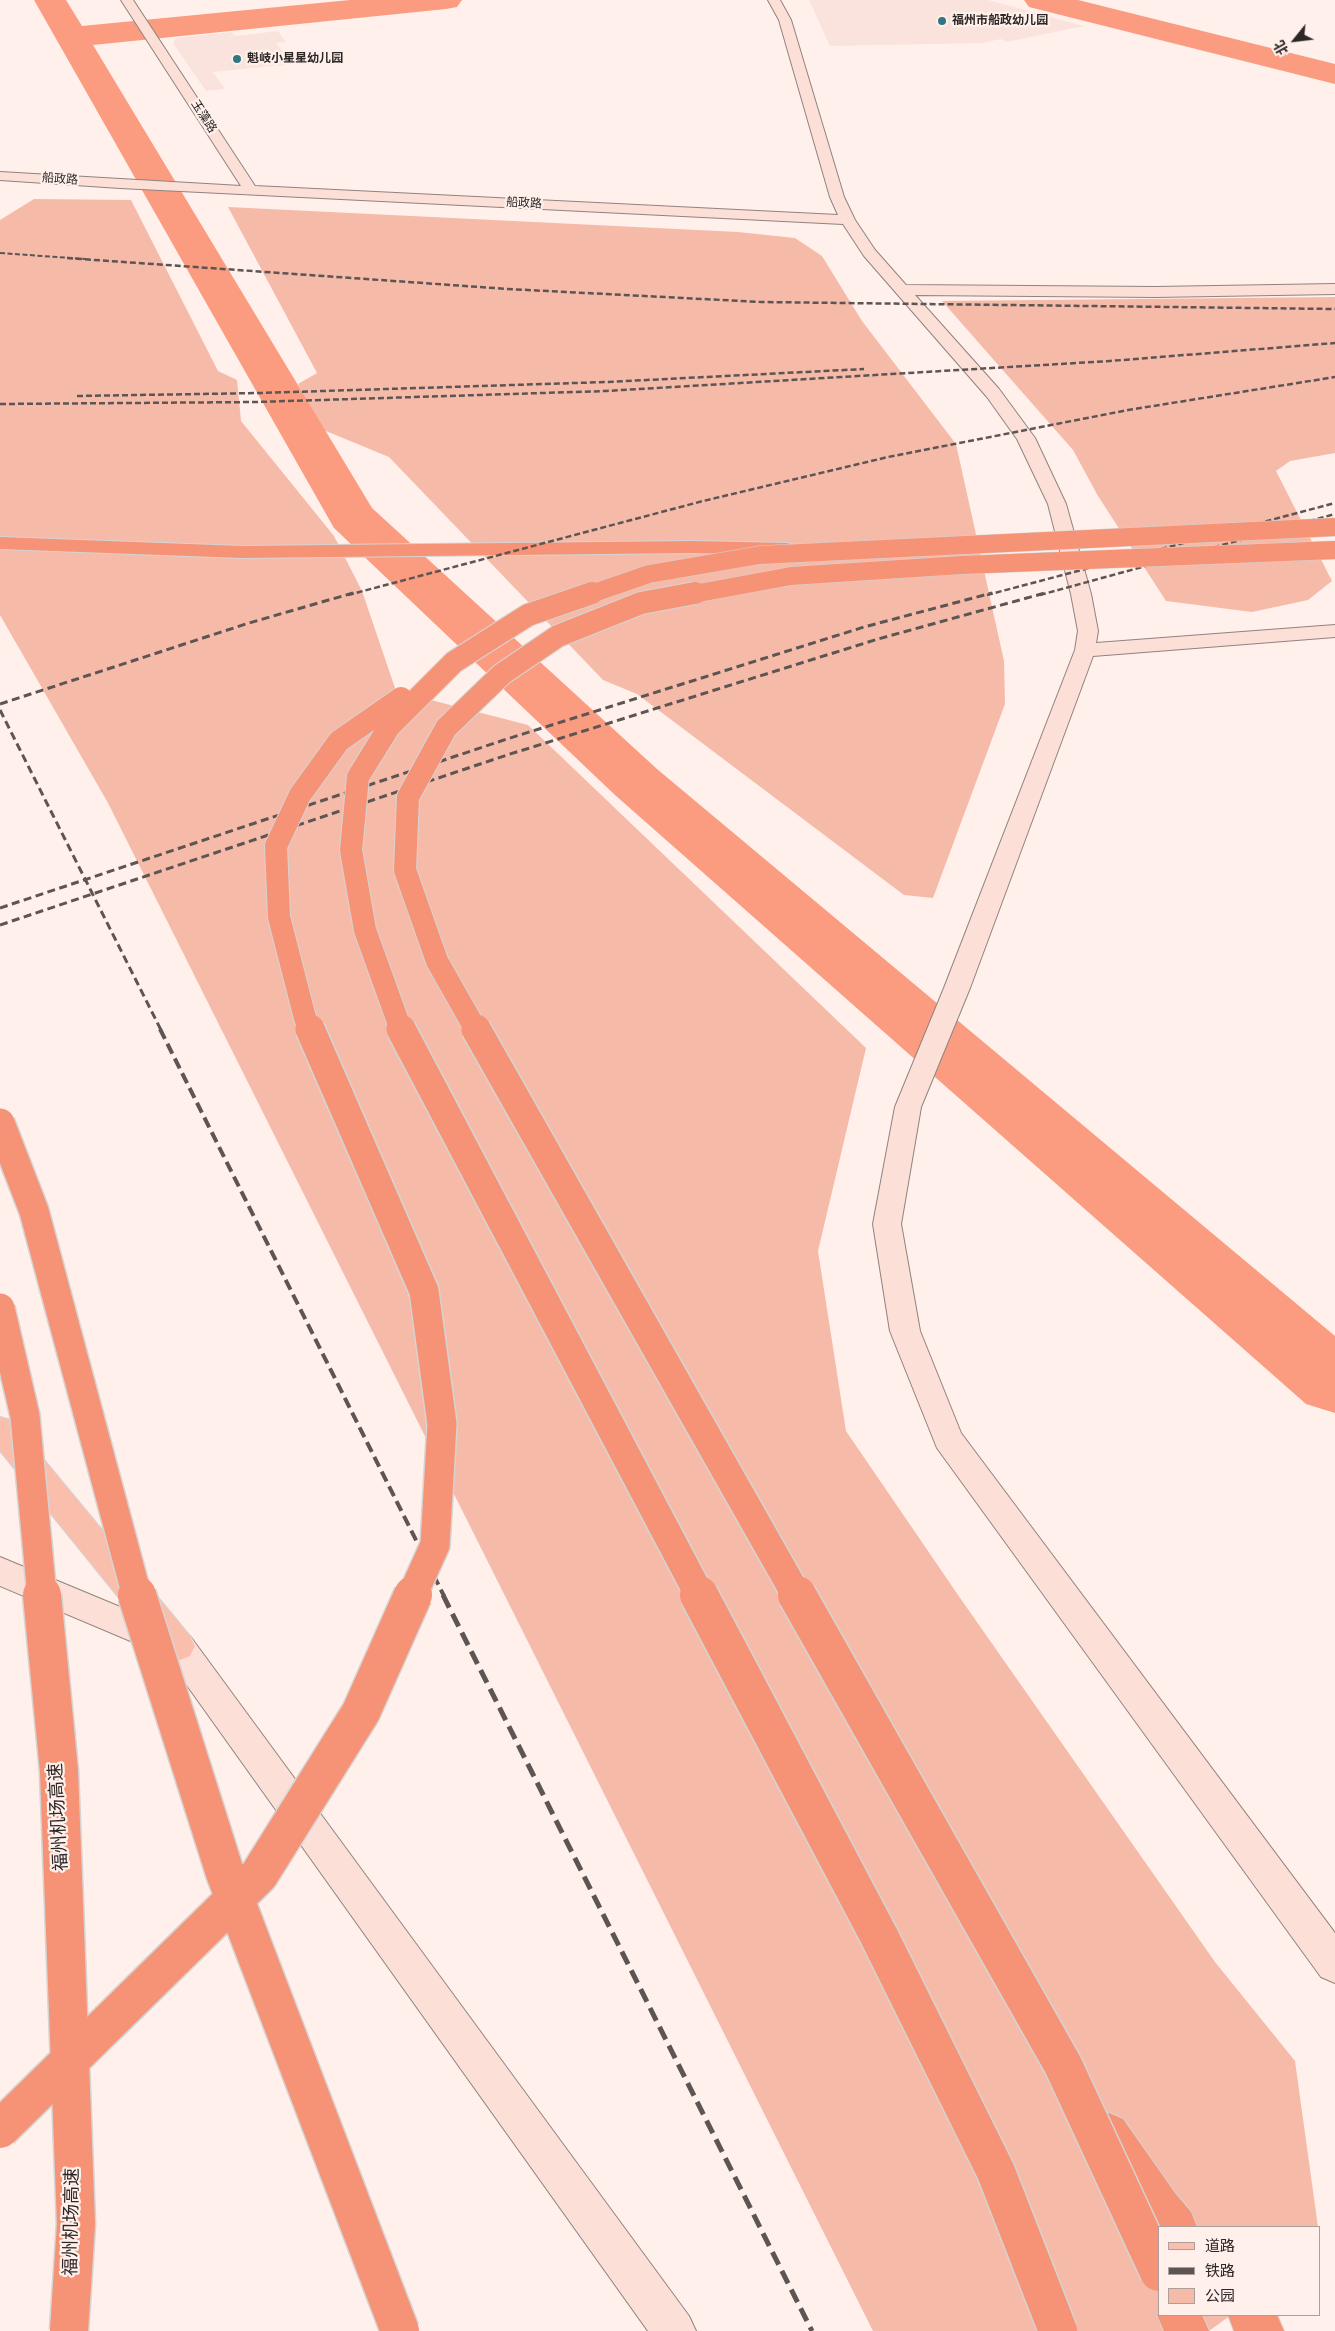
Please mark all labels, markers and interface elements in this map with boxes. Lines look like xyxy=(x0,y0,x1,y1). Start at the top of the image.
place label: 福州市船政幼儿园 xyxy=(952,14,1048,28)
marker: 福州市船政幼儿园 xyxy=(936,15,948,27)
north arrow xyxy=(1270,15,1320,65)
text: 北 xyxy=(1270,36,1294,58)
place label: 魁岐小星星幼儿园 xyxy=(247,52,343,66)
marker: 魁岐小星星幼儿园 xyxy=(231,53,243,65)
street label: 玉藻路 xyxy=(187,98,219,136)
street label: 船政路 xyxy=(42,172,78,188)
street label: 船政路 xyxy=(506,196,542,212)
street label: 福州机场高速 xyxy=(46,1763,74,1871)
street label: 福州机场高速 xyxy=(61,2168,85,2276)
legend xyxy=(1158,2226,1320,2316)
text: 道路 xyxy=(1205,2236,1235,2257)
text: 铁路 xyxy=(1205,2261,1235,2282)
text: 公园 xyxy=(1205,2286,1235,2307)

